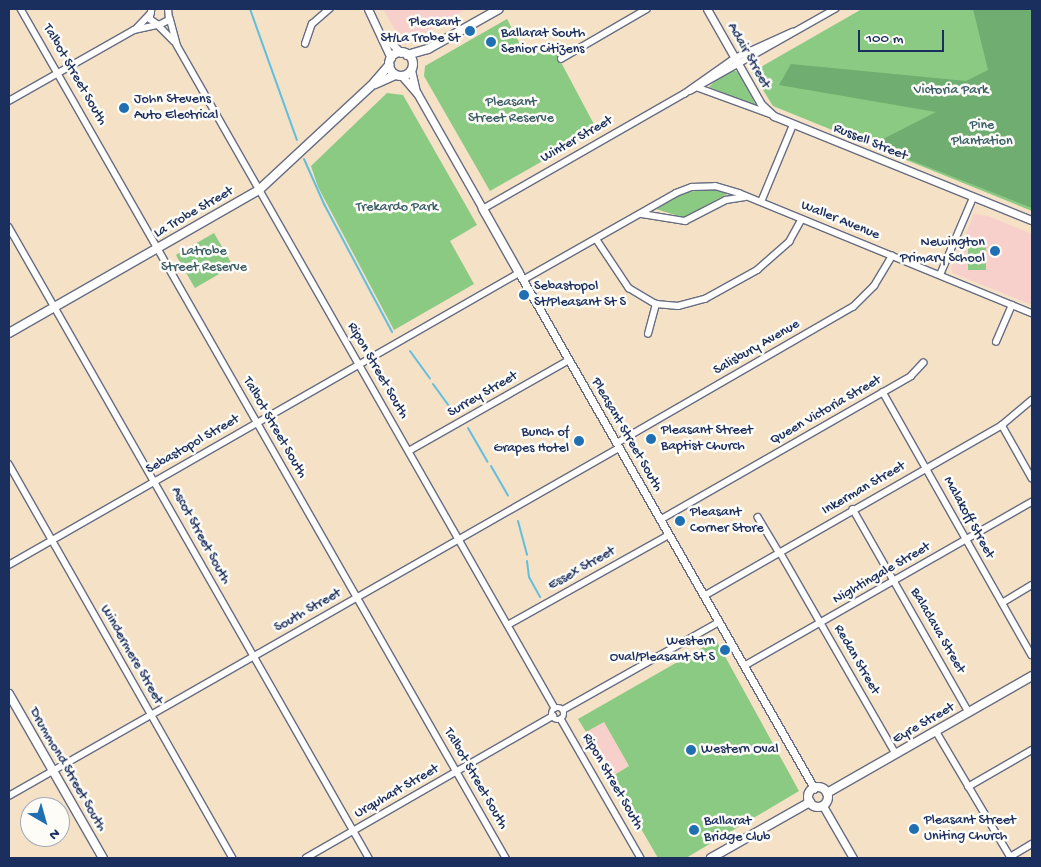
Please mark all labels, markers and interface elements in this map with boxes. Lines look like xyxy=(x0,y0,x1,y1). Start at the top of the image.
place label: Pleasant St/La Trobe St xyxy=(380,15,460,48)
street label: Adair Street xyxy=(723,20,773,92)
scale bar xyxy=(861,20,947,52)
street label: Talbot Street South xyxy=(38,21,110,129)
marker: Pleasant St/La Trobe St xyxy=(464,25,476,37)
place label: Ballarat South Senior Citizens xyxy=(501,26,585,58)
text: 100 m xyxy=(866,30,903,48)
marker: Ballarat South Senior Citizens xyxy=(485,36,497,48)
park label: Victoria Park xyxy=(914,83,988,99)
place label: John Stevens Auto Electrical xyxy=(134,92,218,124)
park label: Pleasant Street Reserve xyxy=(468,95,554,128)
marker: John Stevens Auto Electrical xyxy=(118,102,130,114)
street label: Winter Street xyxy=(538,113,616,167)
park label: Pine Plantation xyxy=(951,118,1013,150)
street label: Russell Street xyxy=(831,121,909,165)
street label: La Trobe Street xyxy=(151,183,237,243)
street label: Waller Avenue xyxy=(798,198,882,244)
park label: Trekardo Park xyxy=(356,200,438,216)
place label: Newington Primary School xyxy=(900,235,985,268)
park label: Latrobe Street Reserve xyxy=(161,244,247,276)
marker: Newington Primary School xyxy=(989,245,1001,257)
place label: Sebastopol St/Pleasant St S xyxy=(534,279,626,312)
marker: Sebastopol St/Pleasant St S xyxy=(518,289,530,301)
street label: Salisbury Avenue xyxy=(711,317,803,379)
street label: Ripon Street South xyxy=(343,320,411,422)
street label: Surrey Street xyxy=(445,368,521,422)
street label: Queen Victoria Street xyxy=(768,372,884,450)
street label: Talbot Street South xyxy=(238,374,310,482)
street label: Pleasant Street South xyxy=(587,375,665,495)
street label: Sebastopol Street xyxy=(143,411,243,479)
place label: Pleasant Street Baptist Church xyxy=(661,423,753,456)
place label: Bunch of Grapes Hotel xyxy=(494,425,569,458)
marker: Pleasant Street Baptist Church xyxy=(645,433,657,445)
marker: Bunch of Grapes Hotel xyxy=(573,435,585,447)
street label: Inkerman Street xyxy=(819,458,909,520)
street label: Malakoff Street xyxy=(939,474,997,562)
street label: Ascot Street South xyxy=(166,484,234,588)
place label: Pleasant Corner Store xyxy=(690,505,764,538)
marker: Pleasant Corner Store xyxy=(674,515,686,527)
street label: Nightingale Street xyxy=(830,539,934,609)
street label: Essex Street xyxy=(546,543,618,595)
street label: South Street xyxy=(272,585,344,637)
street label: Balaclava Street xyxy=(906,585,968,677)
street label: Windermere Street xyxy=(96,602,166,708)
street label: Redan Street xyxy=(829,622,883,698)
place label: Western Oval/Pleasant St S xyxy=(610,634,715,666)
marker: Western Oval/Pleasant St S xyxy=(719,644,731,656)
street label: Eyre Street xyxy=(890,700,958,748)
street label: Drummond Street South xyxy=(25,705,109,835)
street label: Talbot Street South xyxy=(439,725,511,833)
street label: Ripon Street South xyxy=(578,731,646,833)
place label: Western Oval xyxy=(701,742,779,758)
marker: Western Oval xyxy=(685,744,697,756)
street label: Urquhart Street xyxy=(352,761,442,823)
north arrow xyxy=(20,797,70,847)
place label: Pleasant Street Uniting Church xyxy=(924,813,1016,846)
place label: Ballarat Bridge Club xyxy=(704,814,770,846)
marker: Pleasant Street Uniting Church xyxy=(908,823,920,835)
text: N xyxy=(45,824,63,843)
marker: Ballarat Bridge Club xyxy=(688,824,700,836)

